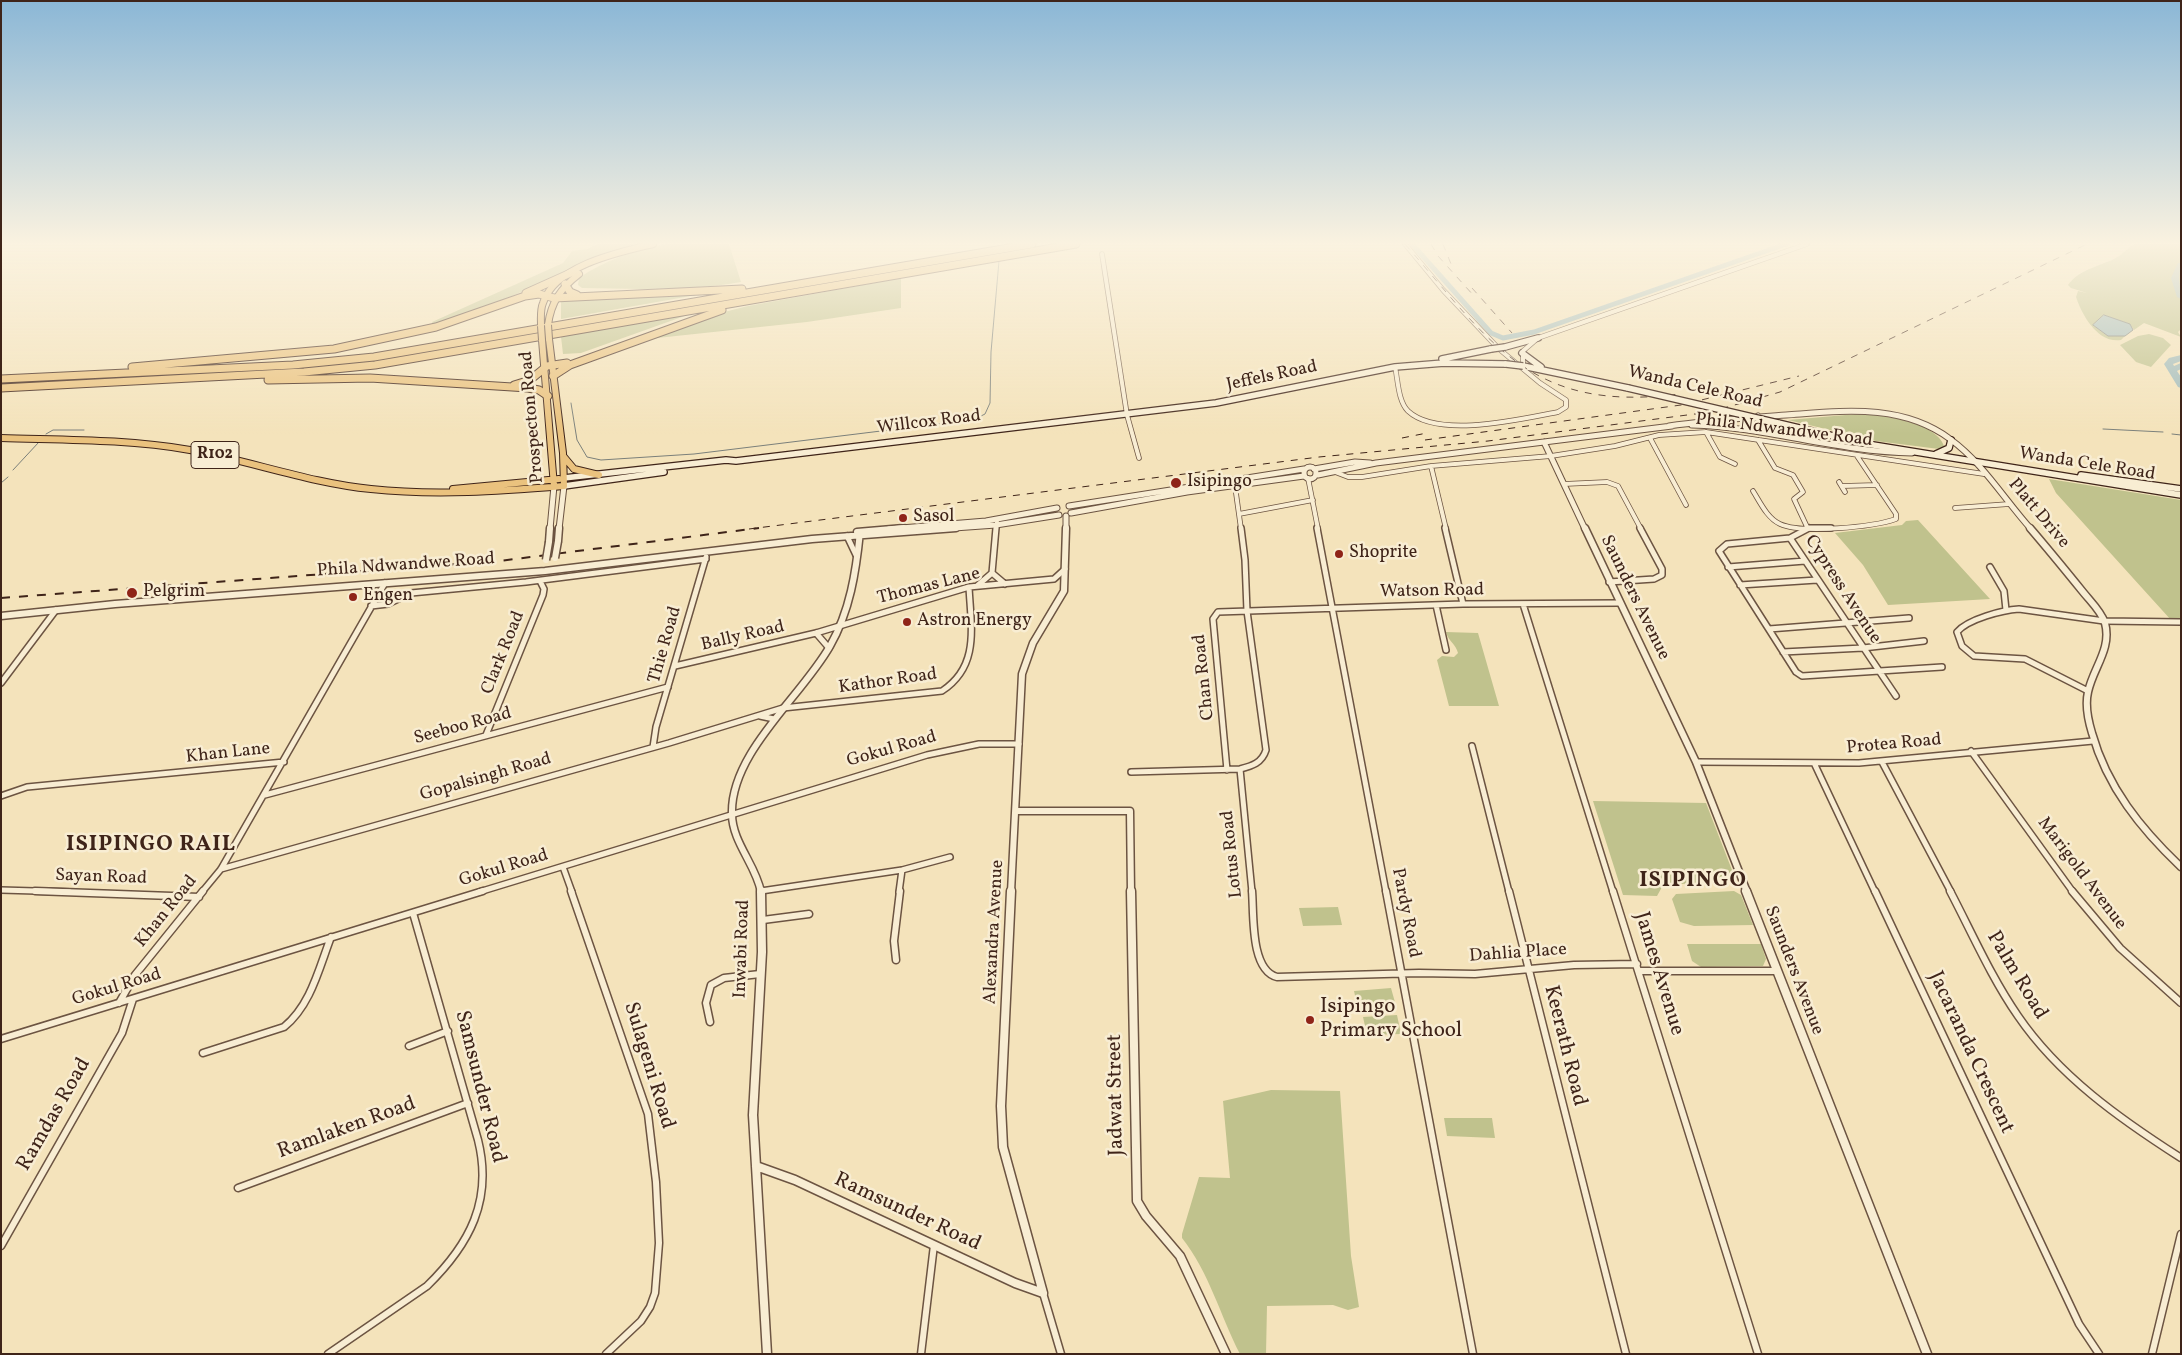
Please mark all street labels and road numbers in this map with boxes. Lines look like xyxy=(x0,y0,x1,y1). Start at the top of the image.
street label: Prospecton Road xyxy=(516,350,550,484)
street label: Jeffels Road xyxy=(1225,357,1319,397)
street label: Wanda Cele Road xyxy=(1626,362,1764,414)
street label: Willcox Road xyxy=(876,406,982,440)
street label: Phila Ndwandwe Road xyxy=(1694,409,1874,453)
road number: R102 xyxy=(191,442,239,468)
street label: Wanda Cele Road xyxy=(2017,444,2157,486)
street label: Platt Drive xyxy=(2003,475,2073,553)
street label: Saunders Avenue xyxy=(1594,532,1674,664)
street label: Cypress Avenue xyxy=(1799,532,1885,648)
street label: Phila Ndwandwe Road xyxy=(316,549,496,583)
street label: Thomas Lane xyxy=(875,564,983,610)
street label: Watson Road xyxy=(1380,580,1484,604)
street label: Thie Road xyxy=(645,604,687,686)
street label: Clark Road xyxy=(478,608,530,698)
street label: Bally Road xyxy=(699,617,787,657)
street label: Chan Road xyxy=(1190,633,1220,721)
street label: Kathor Road xyxy=(837,664,939,700)
street label: Seeboo Road xyxy=(412,704,514,750)
street label: Gokul Road xyxy=(845,727,939,773)
street label: Protea Road xyxy=(1846,730,1942,760)
street label: Khan Lane xyxy=(185,739,271,769)
street label: Gopalsingh Road xyxy=(418,749,554,807)
street label: Lotus Road xyxy=(1218,809,1248,899)
street label: Marigold Avenue xyxy=(2032,813,2130,935)
street label: Gokul Road xyxy=(457,845,551,893)
street label: Alexandra Avenue xyxy=(980,859,1010,1005)
street label: Sayan Road xyxy=(55,866,147,890)
street label: Pardy Road xyxy=(1386,866,1424,960)
street label: Khan Road xyxy=(131,871,203,953)
street label: Inwabi Road xyxy=(730,899,756,999)
street label: Saunders Avenue xyxy=(1759,904,1827,1038)
street label: James Avenue xyxy=(1627,909,1689,1039)
street label: Palm Road xyxy=(1980,927,2052,1025)
street label: Dahlia Place xyxy=(1469,940,1567,968)
street label: Gokul Road xyxy=(70,964,164,1012)
street label: Jacaranda Crescent xyxy=(1921,968,2019,1138)
street label: Keerath Road xyxy=(1537,983,1591,1109)
street label: Sulageni Road xyxy=(617,1000,679,1132)
street label: Samsunder Road xyxy=(448,1008,510,1166)
street label: Jadwat Street xyxy=(1103,1034,1131,1156)
street label: Ramdas Road xyxy=(13,1054,97,1176)
street label: Ramlaken Road xyxy=(274,1092,420,1166)
street label: Ramsunder Road xyxy=(830,1168,984,1258)

